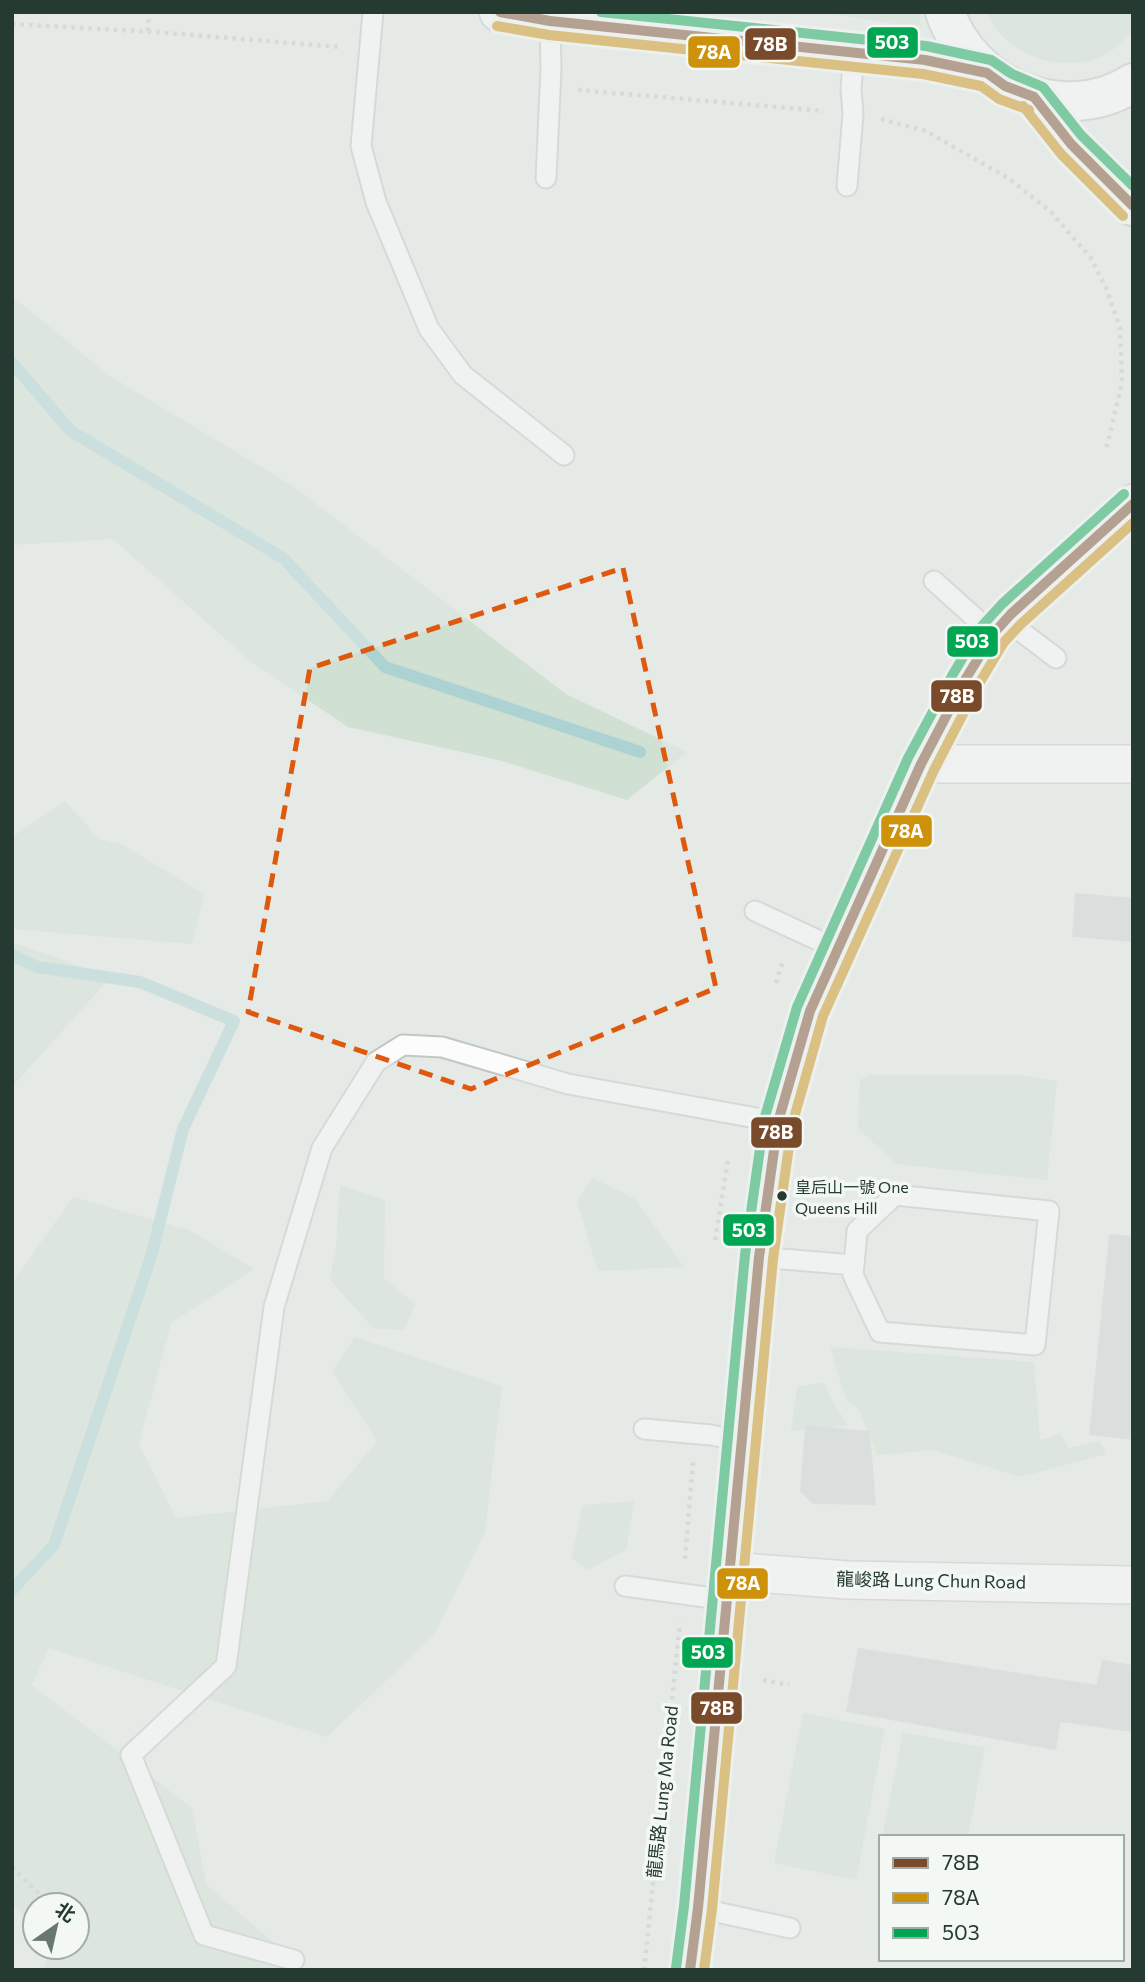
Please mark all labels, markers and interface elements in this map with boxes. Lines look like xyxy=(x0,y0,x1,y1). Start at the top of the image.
line badge: 503 xyxy=(866,26,919,59)
line badge: 78B xyxy=(744,27,797,61)
text: 503 xyxy=(875,30,909,53)
text: 78B xyxy=(753,32,787,55)
line badge: 78A xyxy=(687,35,741,69)
text: 78A xyxy=(696,40,732,63)
line badge: 503 xyxy=(946,625,999,658)
text: 503 xyxy=(955,629,989,652)
line badge: 78B xyxy=(930,679,983,713)
text: 78B xyxy=(940,684,974,707)
line badge: 78A xyxy=(880,814,933,848)
text: 78A xyxy=(888,819,924,842)
line badge: 78B xyxy=(750,1116,803,1149)
text: 78B xyxy=(759,1120,793,1143)
place label: 皇后山一號 One Queens Hill xyxy=(795,1177,909,1217)
marker: 皇后山一號 One Queens Hill xyxy=(775,1189,789,1203)
line badge: 503 xyxy=(722,1213,775,1247)
text: 503 xyxy=(732,1218,766,1241)
line badge: 78A xyxy=(716,1567,769,1600)
street label: 龍峻路 Lung Chun Road xyxy=(836,1567,1026,1593)
text: 78A xyxy=(725,1571,761,1594)
line badge: 503 xyxy=(681,1636,734,1669)
text: 503 xyxy=(691,1640,725,1663)
line badge: 78B xyxy=(690,1691,743,1725)
text: 78B xyxy=(700,1696,734,1719)
street label: 龍馬路 Lung Ma Road xyxy=(642,1705,682,1879)
legend xyxy=(879,1835,1124,1961)
text: 78B xyxy=(942,1849,979,1874)
text: 78A xyxy=(942,1884,980,1909)
north arrow xyxy=(21,1891,91,1961)
text: 北 xyxy=(51,1897,80,1926)
text: 503 xyxy=(942,1919,980,1944)

